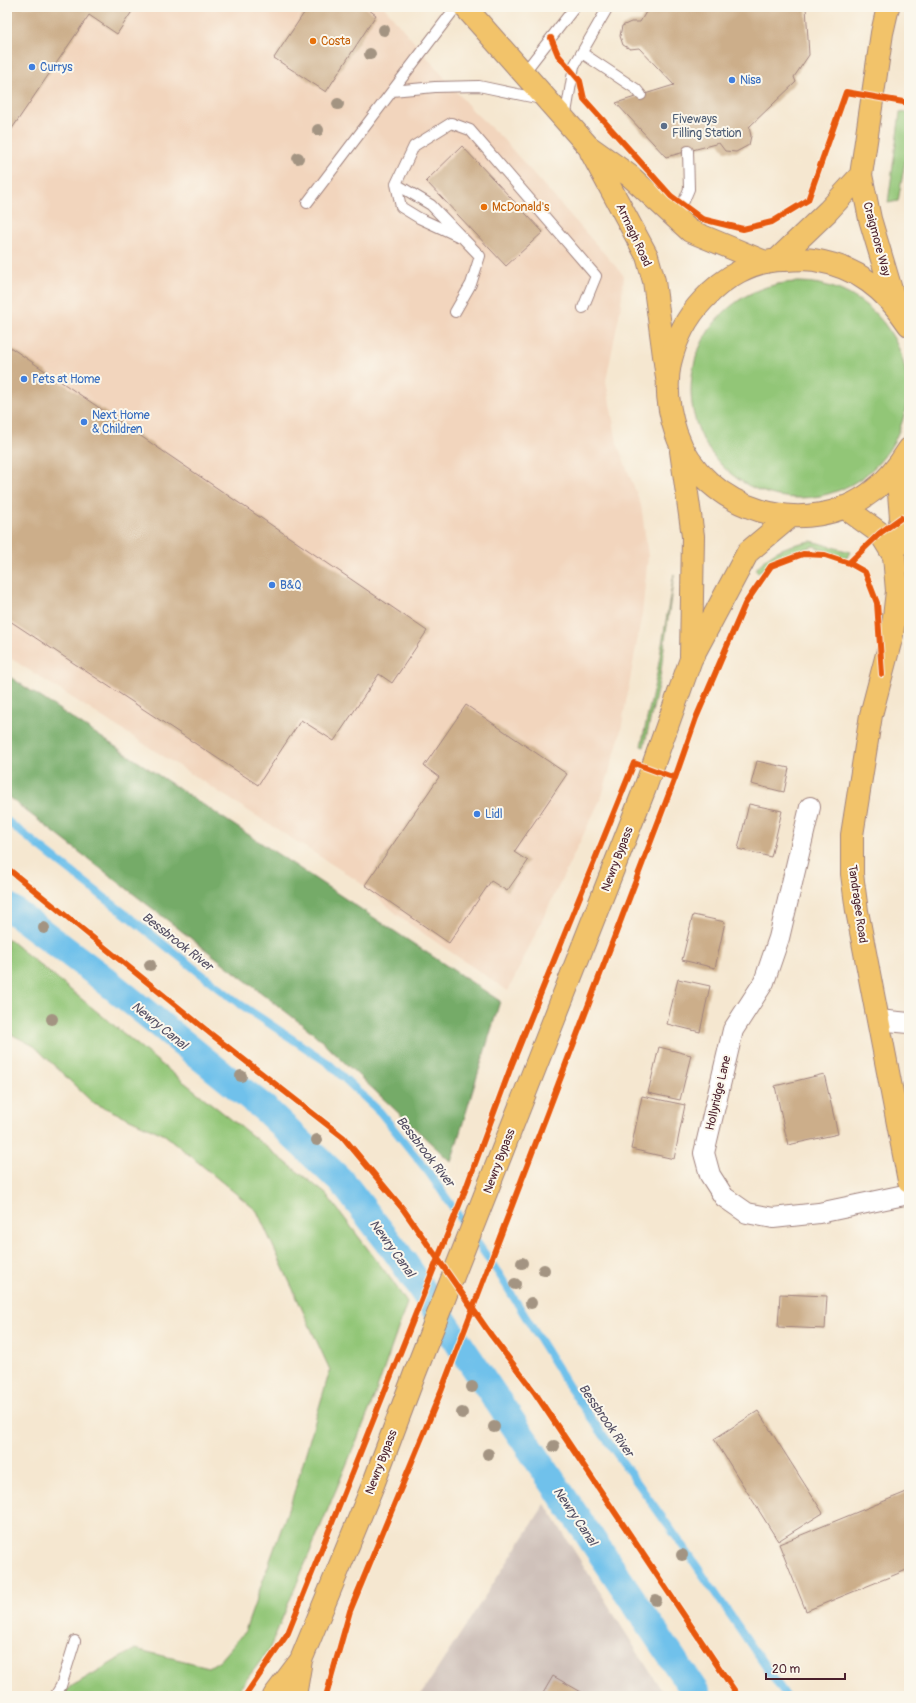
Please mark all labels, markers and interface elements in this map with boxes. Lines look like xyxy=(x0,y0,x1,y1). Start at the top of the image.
place label: Costa xyxy=(321,34,351,49)
marker: Costa xyxy=(308,36,318,46)
place label: Currys xyxy=(40,60,73,75)
marker: Currys xyxy=(27,62,37,72)
place label: Nisa xyxy=(740,73,762,88)
marker: Nisa xyxy=(727,75,737,85)
place label: Fiveways Filling Station xyxy=(672,112,742,141)
marker: Fiveways Filling Station xyxy=(659,121,669,131)
place label: McDonald's xyxy=(492,200,550,215)
street label: Craigmore Way xyxy=(859,200,894,278)
street label: Armagh Road xyxy=(612,201,655,269)
marker: McDonald's xyxy=(479,202,489,212)
place label: Pets at Home xyxy=(32,372,100,387)
marker: Pets at Home xyxy=(19,374,29,384)
place label: Next Home & Children xyxy=(92,408,150,437)
marker: Next Home & Children xyxy=(79,417,89,427)
place label: B&Q xyxy=(280,578,302,593)
marker: B&Q xyxy=(267,580,277,590)
place label: Lidl xyxy=(485,807,503,822)
marker: Lidl xyxy=(472,809,482,819)
street label: Newry Bypass xyxy=(598,824,637,894)
street label: Tandragee Road xyxy=(845,864,870,944)
water label: Bessbrook River xyxy=(139,909,218,976)
water label: Newry Canal xyxy=(128,998,192,1054)
street label: Hollyridge Lane xyxy=(703,1054,734,1132)
water label: Bessbrook River xyxy=(393,1113,459,1192)
street label: Newry Bypass xyxy=(480,1126,519,1196)
water label: Newry Canal xyxy=(366,1217,420,1282)
water label: Bessbrook River xyxy=(575,1381,639,1462)
street label: Newry Bypass xyxy=(362,1427,401,1497)
water label: Newry Canal xyxy=(550,1484,602,1550)
scale bar xyxy=(766,1655,845,1681)
text: 20 m xyxy=(772,1662,801,1677)

